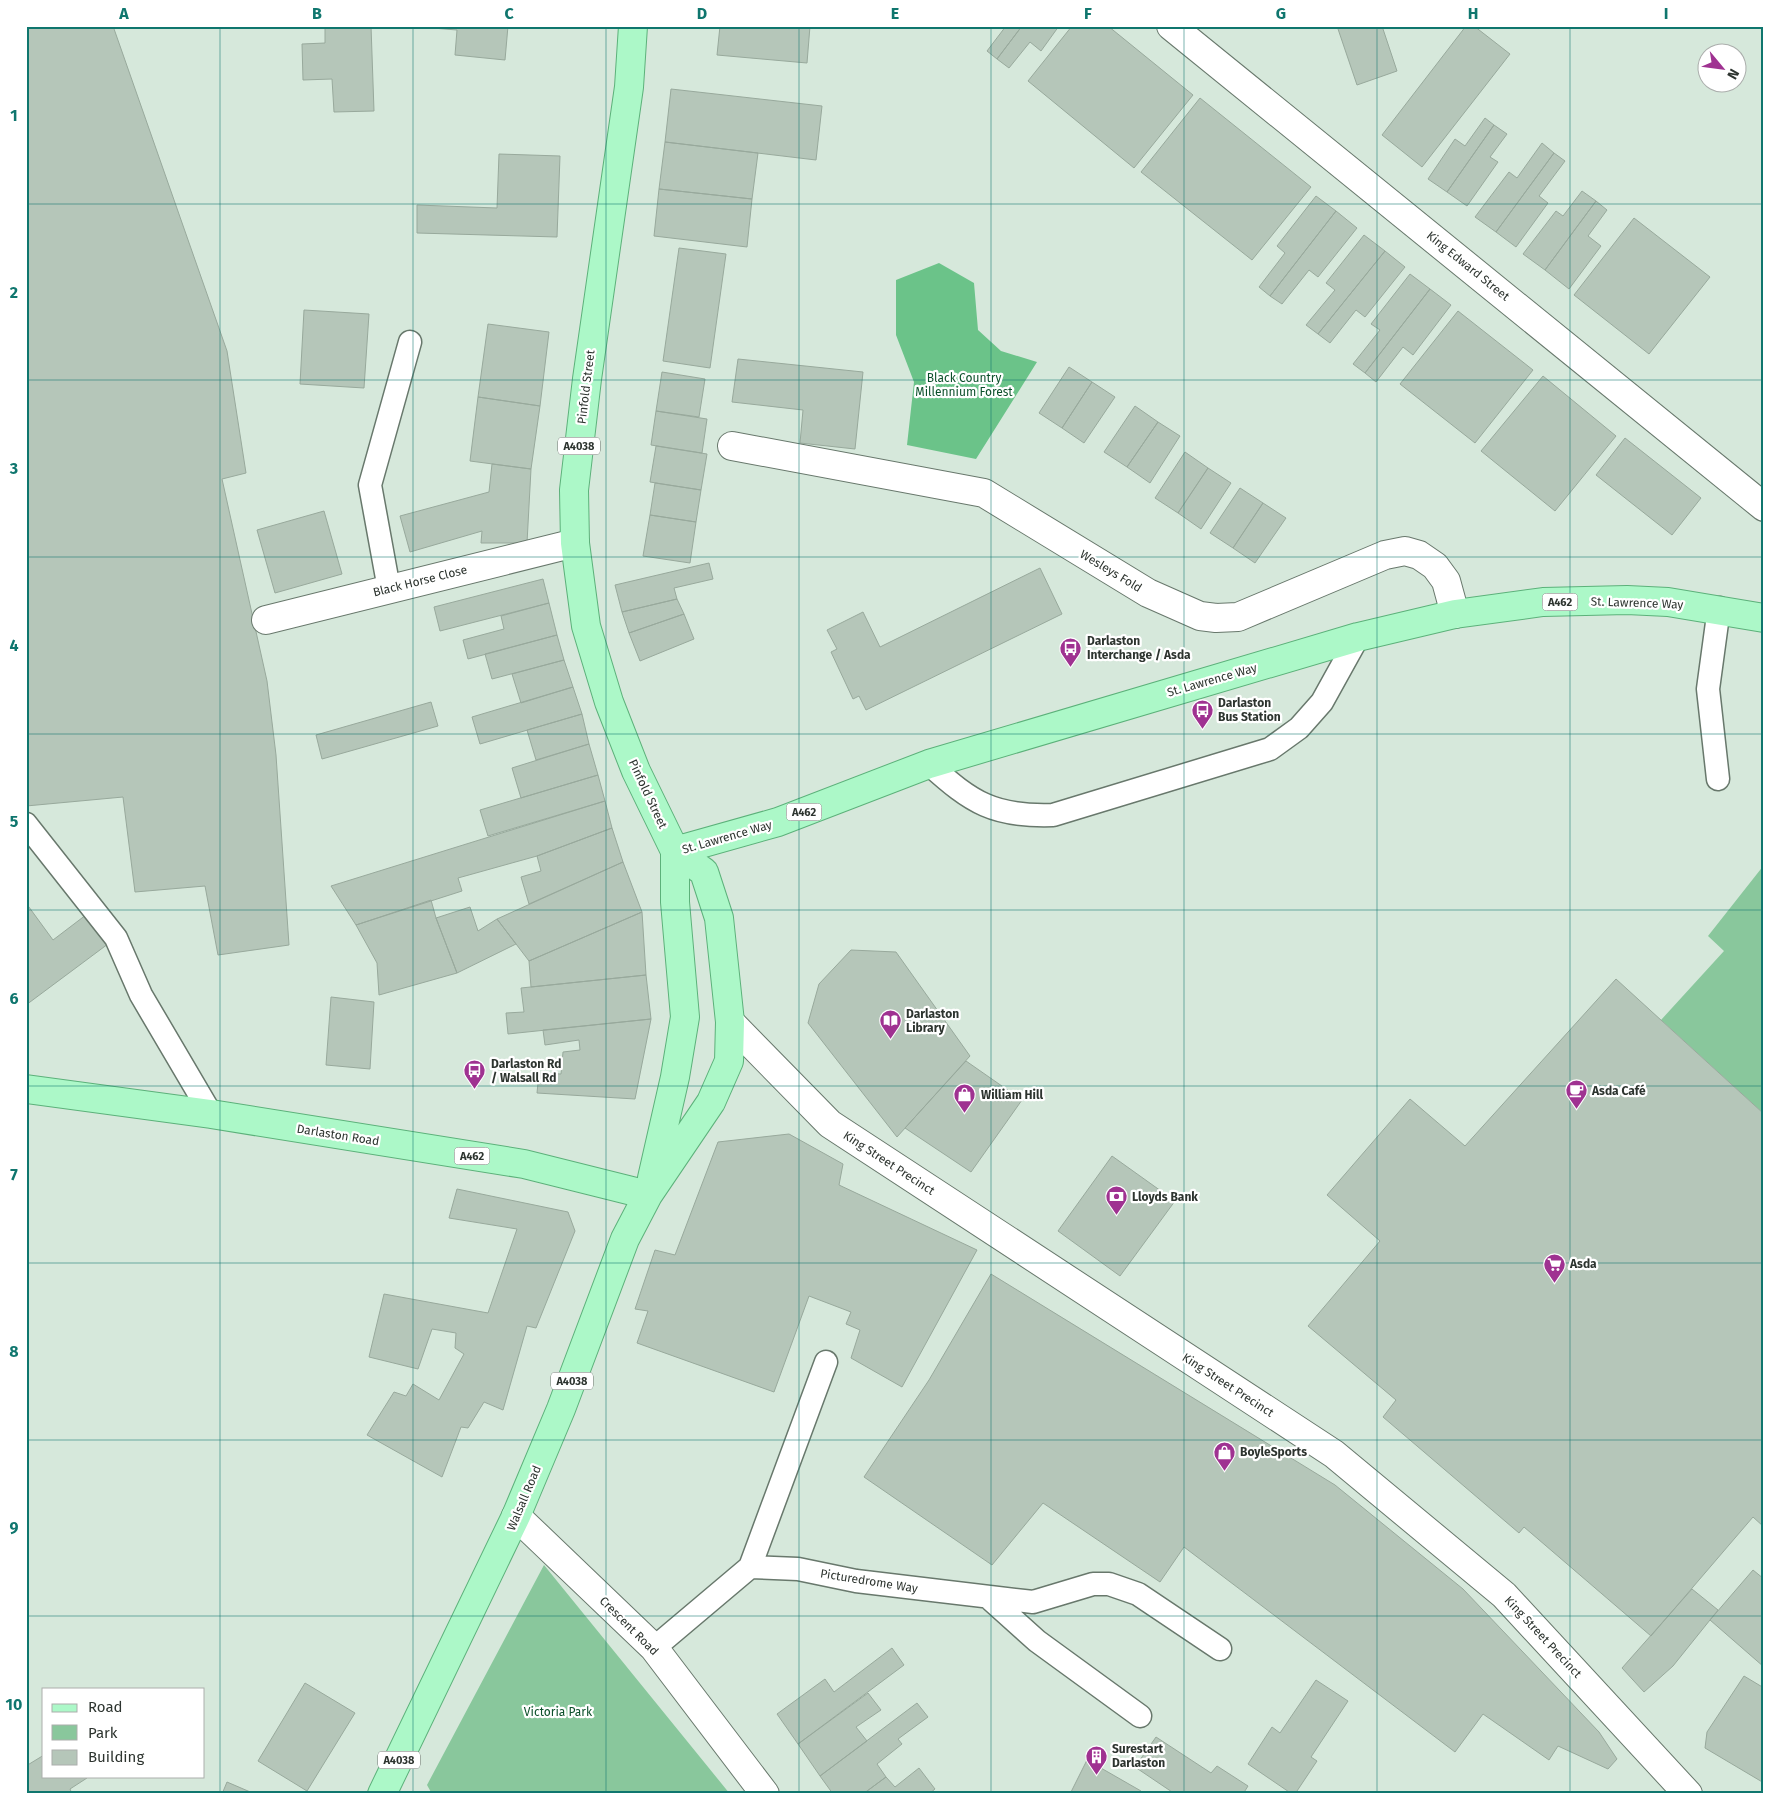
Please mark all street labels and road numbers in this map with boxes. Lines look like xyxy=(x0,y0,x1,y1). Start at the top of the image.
street label: King Edward Street xyxy=(1424,228,1513,304)
street label: Pinfold Street xyxy=(575,348,598,425)
road number: A4038 xyxy=(558,438,600,454)
street label: Wesleys Fold xyxy=(1078,547,1144,595)
street label: Black Horse Close xyxy=(371,563,469,599)
road number: A462 xyxy=(1542,594,1578,610)
street label: St. Lawrence Way xyxy=(1590,594,1684,612)
street label: St. Lawrence Way xyxy=(1165,660,1259,700)
street label: Pinfold Street xyxy=(626,757,670,831)
road number: A462 xyxy=(786,804,822,820)
street label: St. Lawrence Way xyxy=(680,817,774,857)
street label: Darlaston Road xyxy=(296,1122,380,1148)
street label: King Street Precinct xyxy=(841,1128,938,1198)
road number: A462 xyxy=(454,1148,490,1164)
street label: King Street Precinct xyxy=(1180,1350,1277,1420)
road number: A4038 xyxy=(551,1372,593,1390)
street label: Walsall Road xyxy=(504,1463,544,1533)
street label: Picturedrome Way xyxy=(819,1566,919,1596)
street label: King Street Precinct xyxy=(1502,1593,1585,1681)
street label: Crescent Road xyxy=(597,1594,661,1658)
road number: A4038 xyxy=(378,1752,420,1768)

